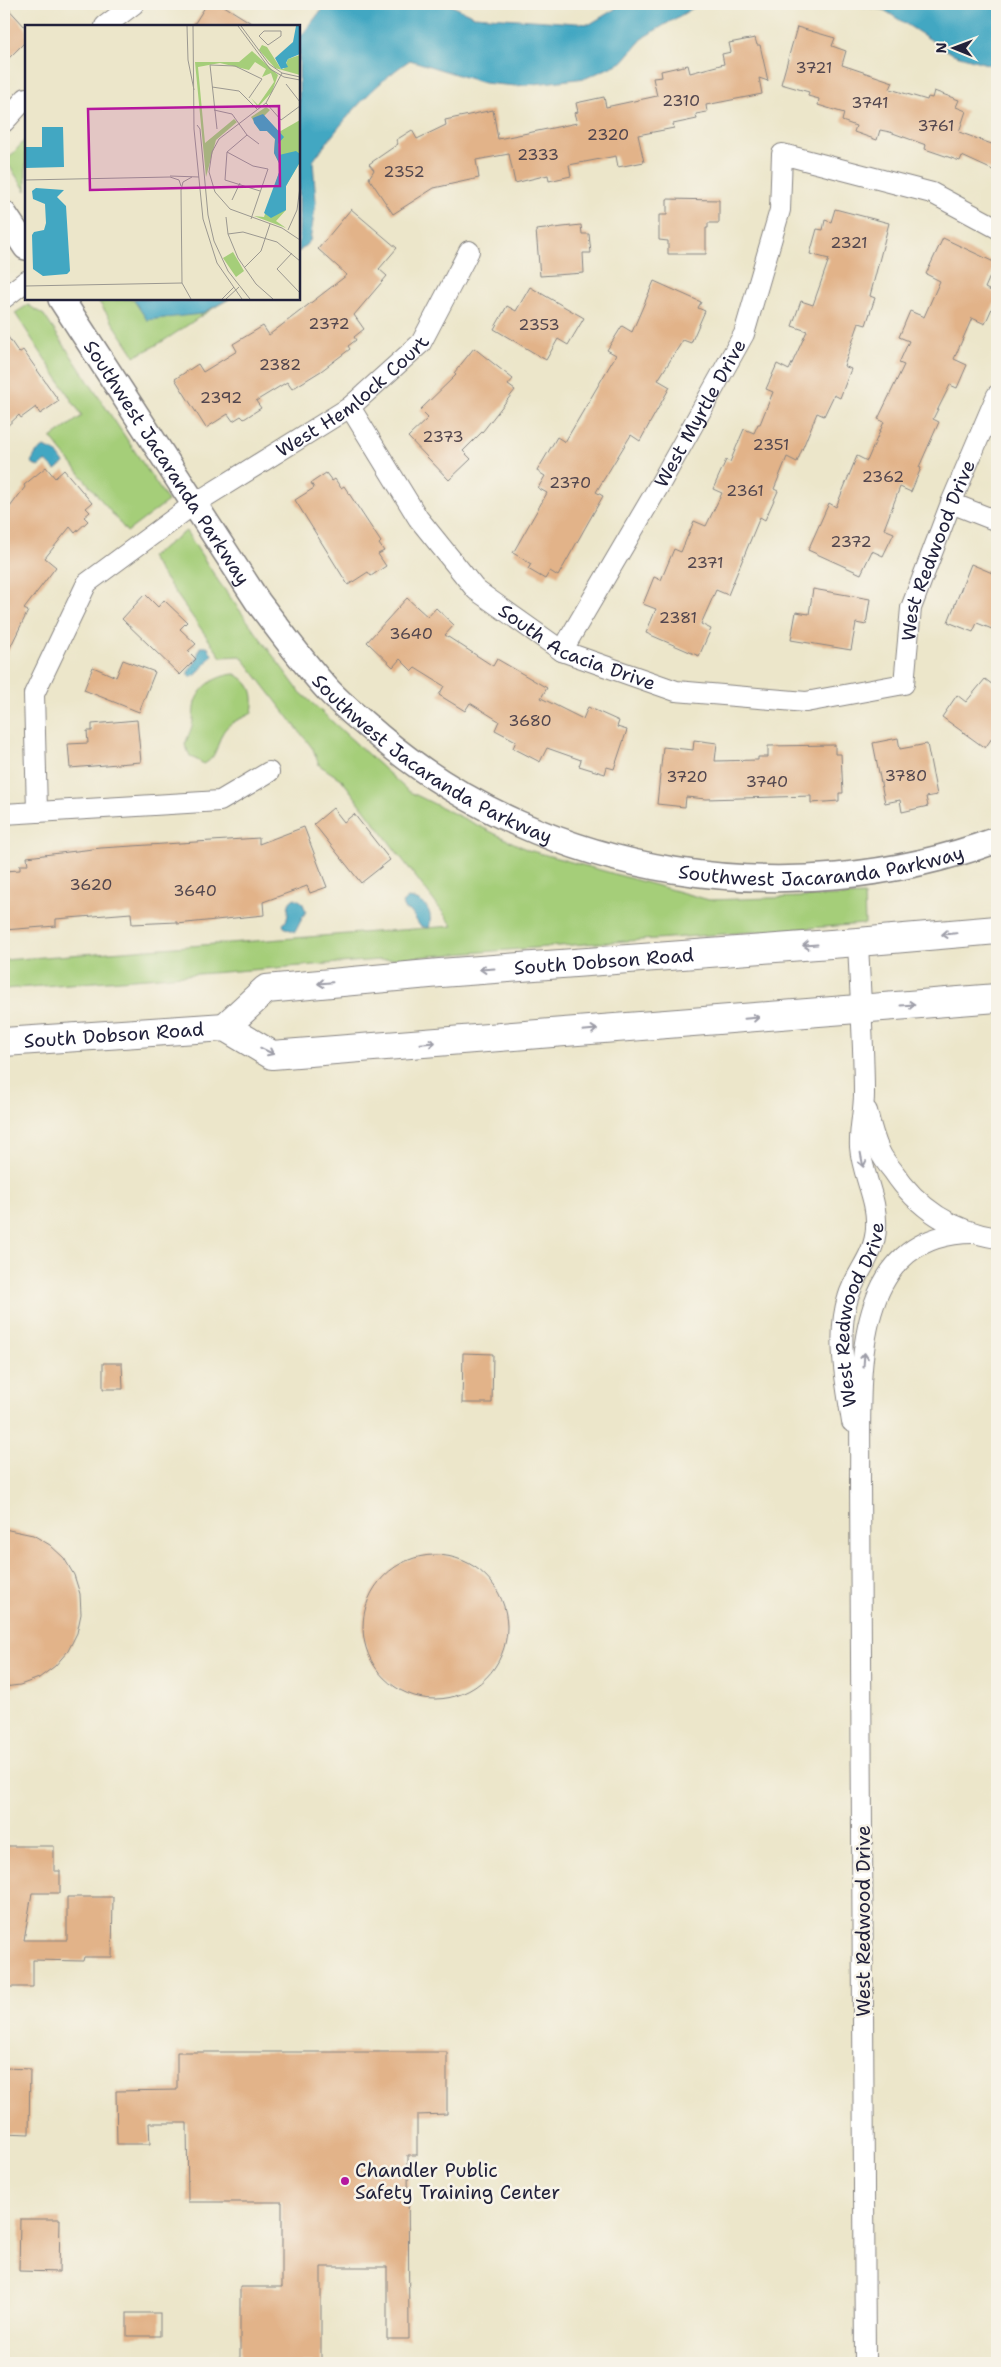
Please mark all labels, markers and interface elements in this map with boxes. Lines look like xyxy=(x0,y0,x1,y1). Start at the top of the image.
north arrow xyxy=(928,22,978,72)
inset map xyxy=(25,25,300,300)
text: N xyxy=(932,42,950,53)
house number: 3721 xyxy=(796,57,832,78)
house number: 2310 xyxy=(662,90,700,111)
house number: 3741 xyxy=(851,92,889,113)
house number: 3761 xyxy=(917,115,955,136)
house number: 2320 xyxy=(587,124,629,145)
house number: 2333 xyxy=(517,144,559,165)
house number: 2352 xyxy=(383,161,425,182)
house number: 2321 xyxy=(830,232,868,253)
house number: 2372 xyxy=(308,313,350,334)
house number: 2353 xyxy=(518,314,560,335)
street label: West Hemlock Court xyxy=(272,332,435,463)
street label: Southwest Jacaranda Parkway xyxy=(78,335,256,590)
street label: West Myrtle Drive xyxy=(649,335,752,492)
house number: 2382 xyxy=(259,354,301,375)
house number: 2392 xyxy=(200,387,242,408)
house number: 2373 xyxy=(422,426,464,447)
house number: 2351 xyxy=(753,434,789,455)
street label: West Redwood Drive xyxy=(896,456,981,642)
house number: 2362 xyxy=(862,466,904,487)
house number: 2370 xyxy=(549,472,591,493)
house number: 2361 xyxy=(726,480,764,501)
house number: 2372 xyxy=(830,531,872,552)
house number: 2371 xyxy=(686,552,724,573)
street label: South Acacia Drive xyxy=(494,598,659,696)
house number: 2381 xyxy=(659,607,697,628)
house number: 3640 xyxy=(389,623,433,644)
street label: Southwest Jacaranda Parkway xyxy=(307,669,556,849)
house number: 3680 xyxy=(508,710,552,731)
house number: 3780 xyxy=(885,765,927,786)
house number: 3720 xyxy=(666,766,708,787)
house number: 3740 xyxy=(746,771,788,792)
street label: Southwest Jacaranda Parkway xyxy=(677,840,967,892)
house number: 3620 xyxy=(70,874,112,895)
house number: 3640 xyxy=(173,880,217,901)
one-way arrow xyxy=(941,929,957,939)
one-way arrow xyxy=(802,941,818,950)
street label: South Dobson Road xyxy=(513,942,695,980)
one-way arrow xyxy=(479,965,495,974)
one-way arrow xyxy=(317,979,333,988)
one-way arrow xyxy=(900,1001,916,1010)
one-way arrow xyxy=(743,1013,759,1022)
street label: South Dobson Road xyxy=(23,1016,205,1054)
one-way arrow xyxy=(581,1026,597,1035)
one-way arrow xyxy=(419,1038,435,1048)
one-way arrow xyxy=(259,1047,274,1057)
one-way arrow xyxy=(858,1151,868,1167)
street label: West Redwood Drive xyxy=(830,1222,889,1409)
one-way arrow xyxy=(859,1352,868,1368)
street label: West Redwood Drive xyxy=(851,1825,876,2017)
place label: Chandler Public Safety Training Center xyxy=(355,2158,560,2205)
marker: Chandler Public Safety Training Center xyxy=(339,2175,351,2187)

